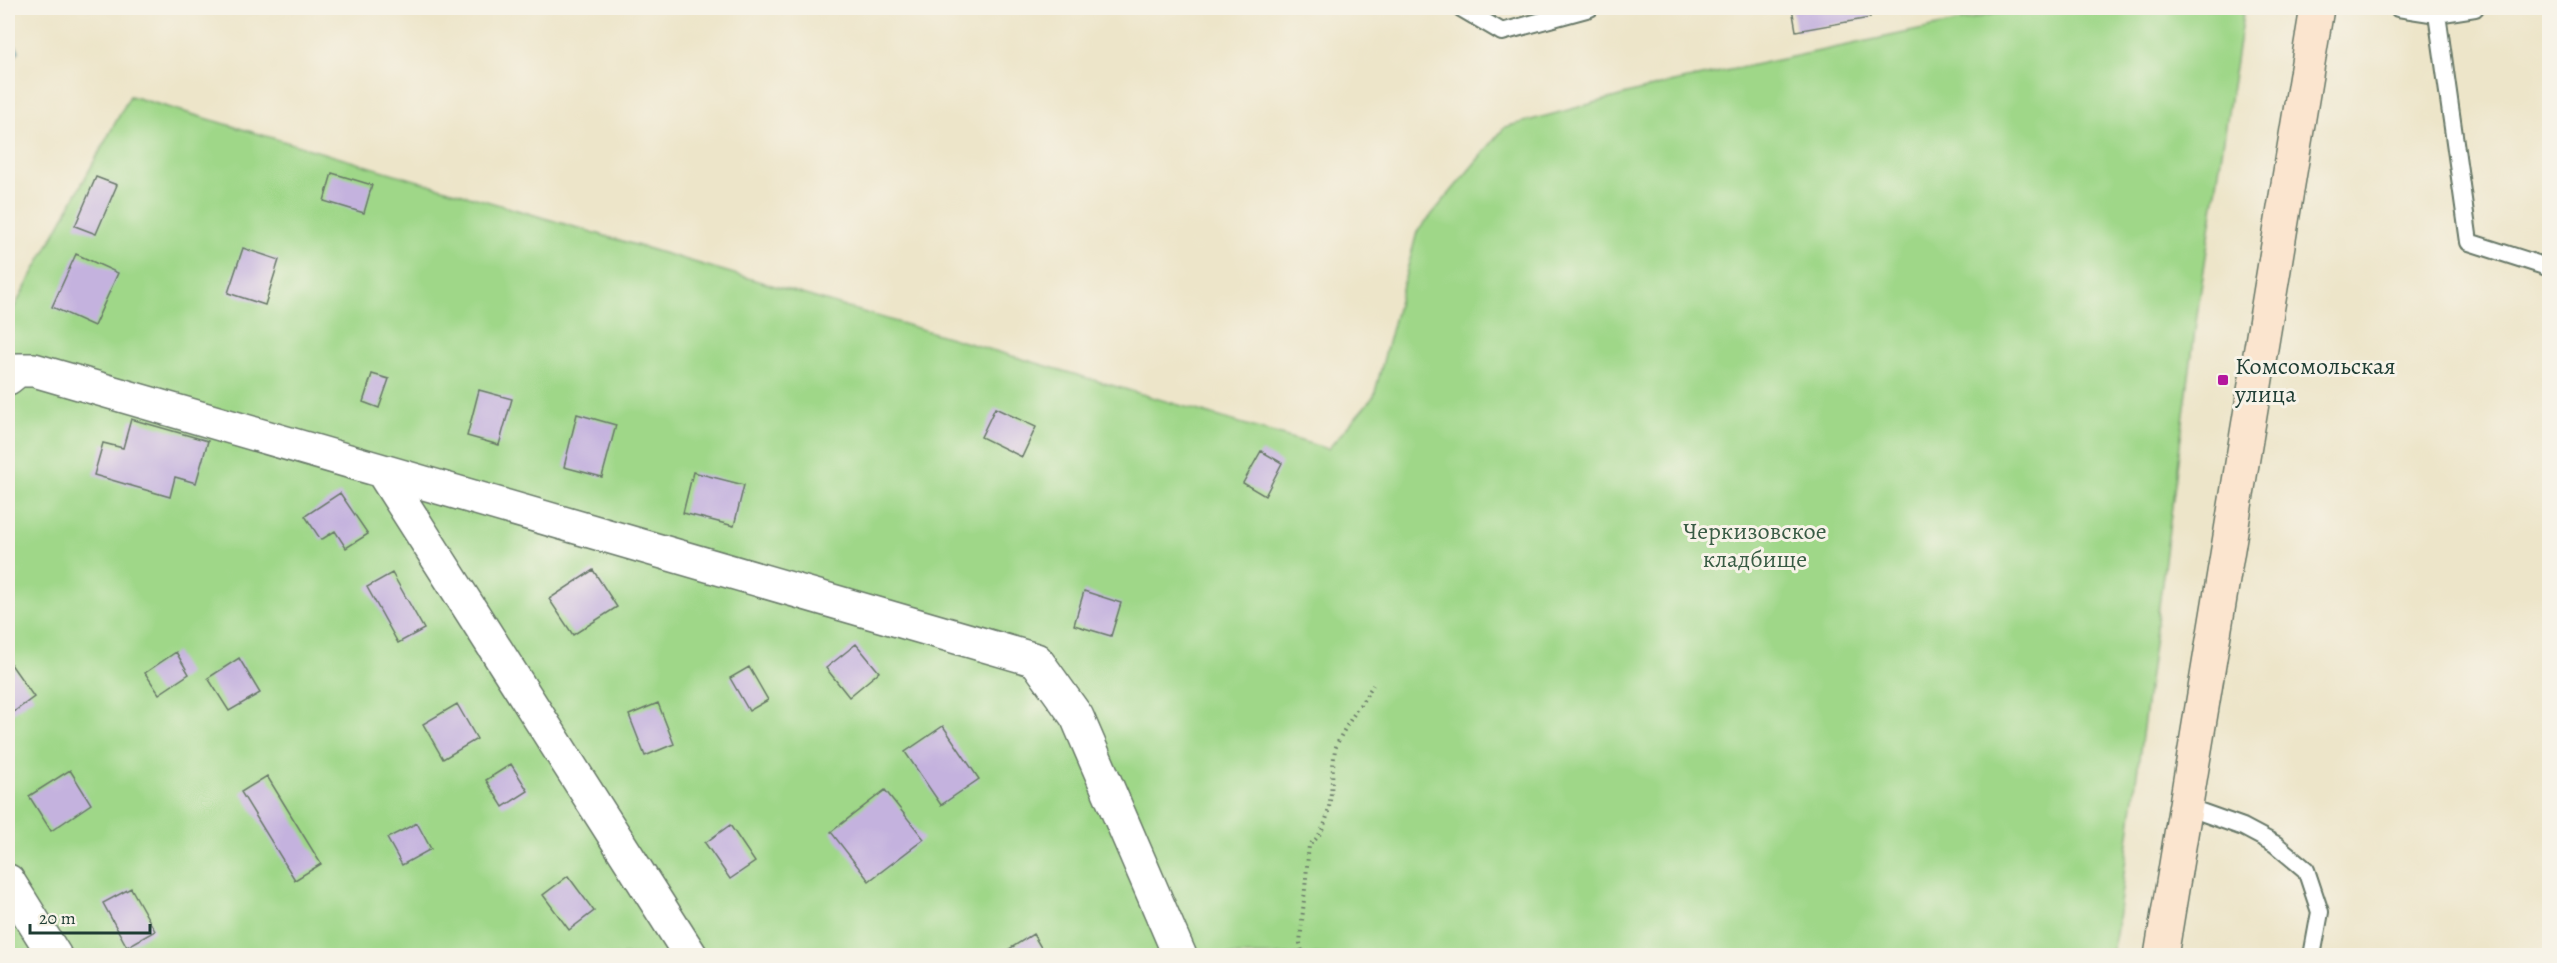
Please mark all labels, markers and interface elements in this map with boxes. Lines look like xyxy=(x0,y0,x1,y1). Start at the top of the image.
place label: Комсомольская улица xyxy=(2234,350,2396,410)
marker: Комсомольская улица xyxy=(2216,373,2230,387)
park label: Черкизовское кладбище xyxy=(1683,515,1827,575)
scale bar xyxy=(30,897,150,935)
text: 20 m xyxy=(39,906,76,930)

